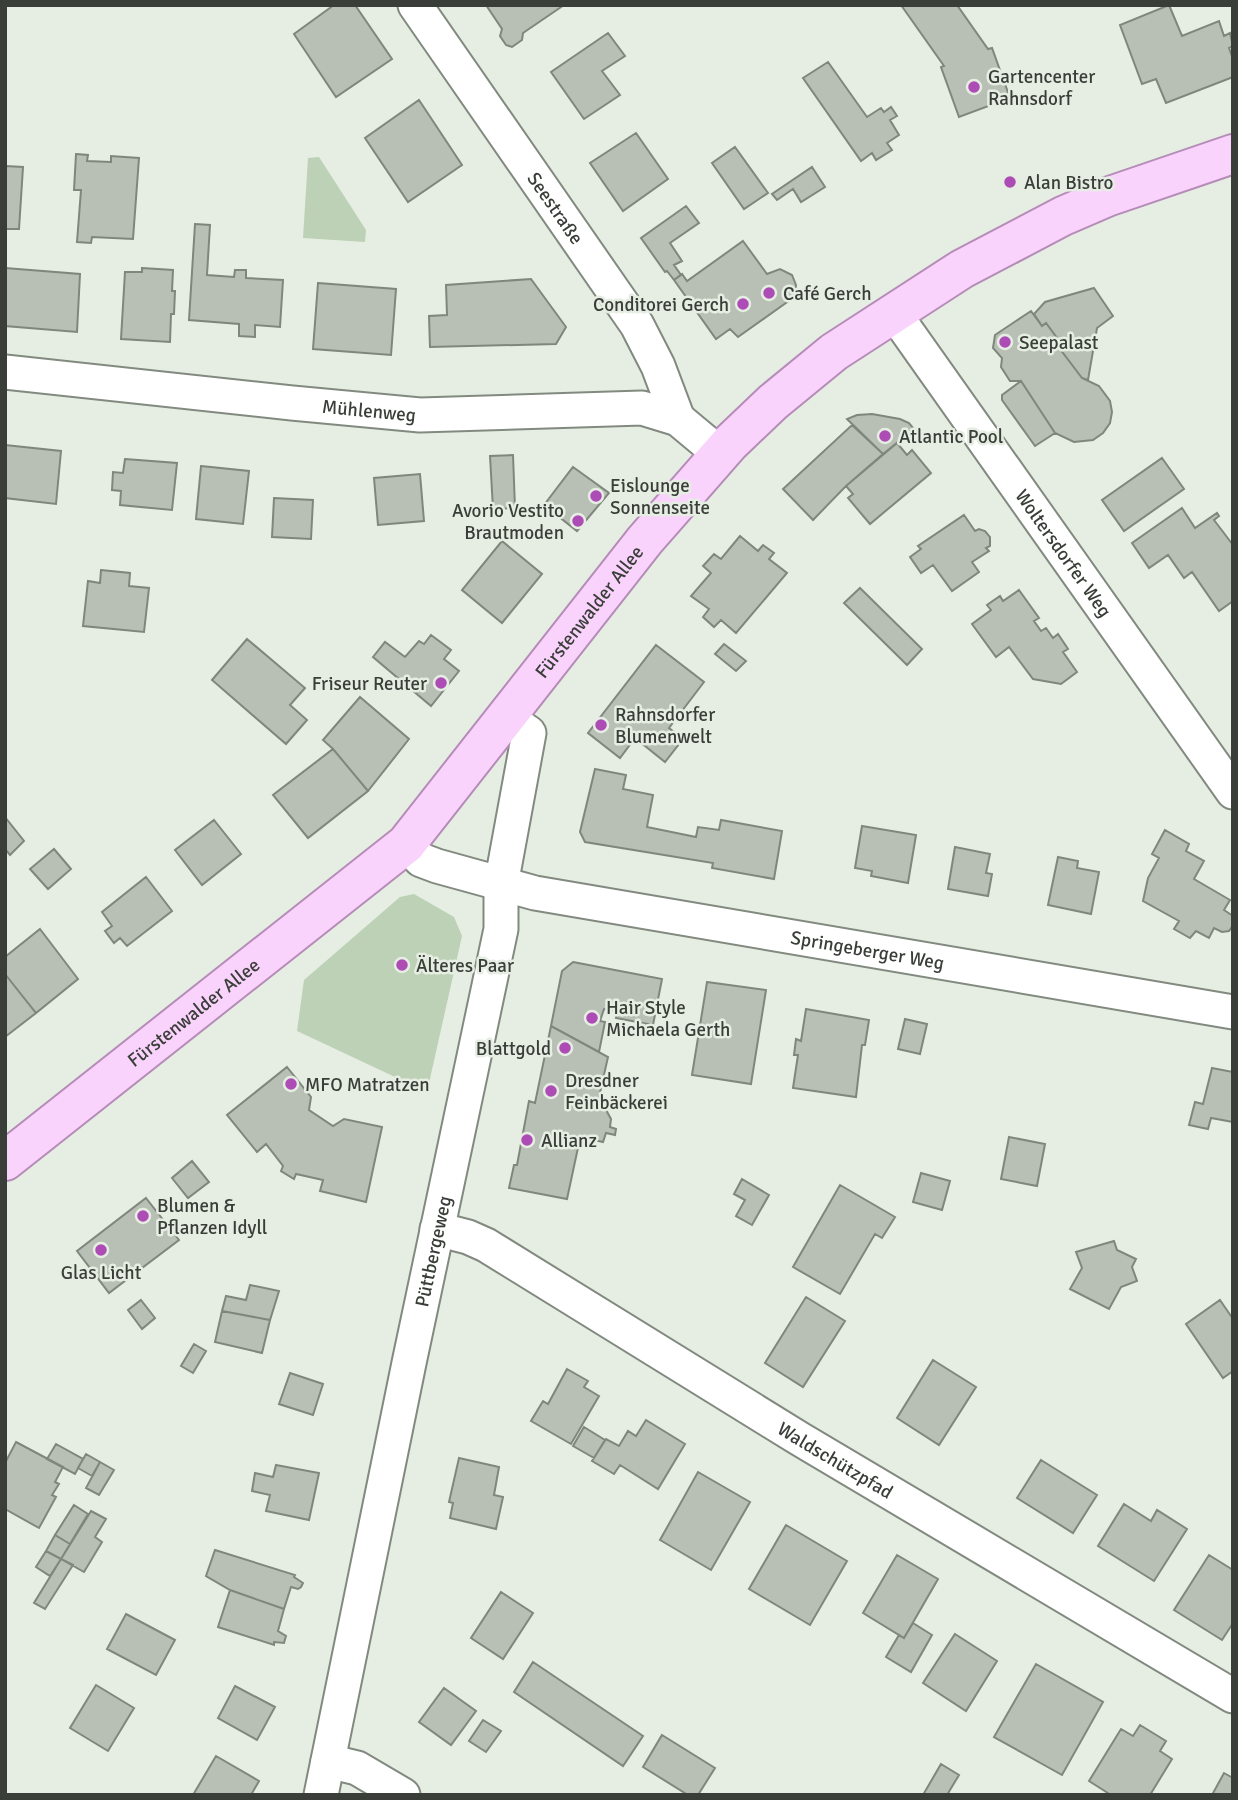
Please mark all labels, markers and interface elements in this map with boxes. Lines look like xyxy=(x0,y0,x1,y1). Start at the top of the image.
place label: Gartencenter Rahnsdorf xyxy=(988,65,1095,111)
marker: Gartencenter Rahnsdorf xyxy=(966,79,982,95)
street label: Seestraße xyxy=(522,168,588,249)
place label: Alan Bistro xyxy=(1024,171,1113,195)
marker: Alan Bistro xyxy=(1002,174,1018,190)
place label: Café Gerch xyxy=(783,282,872,306)
marker: Café Gerch xyxy=(761,285,777,301)
place label: Conditorei Gerch xyxy=(593,293,729,317)
marker: Conditorei Gerch xyxy=(735,296,751,312)
place label: Seepalast xyxy=(1019,331,1099,355)
marker: Seepalast xyxy=(997,334,1013,350)
street label: Mühlenweg xyxy=(321,395,417,428)
place label: Atlantic Pool xyxy=(899,425,1003,449)
marker: Atlantic Pool xyxy=(877,428,893,444)
place label: Eislounge Sonnenseite xyxy=(610,474,710,520)
street label: Woltersdorfer Weg xyxy=(1010,485,1117,622)
marker: Eislounge Sonnenseite xyxy=(588,488,604,504)
place label: Avorio Vestito Brautmoden xyxy=(452,499,564,545)
marker: Avorio Vestito Brautmoden xyxy=(570,513,586,529)
street label: Fürstenwalder Allee xyxy=(530,541,649,683)
place label: Friseur Reuter xyxy=(312,672,427,696)
marker: Friseur Reuter xyxy=(433,675,449,691)
place label: Rahnsdorfer Blumenwelt xyxy=(615,703,715,749)
marker: Rahnsdorfer Blumenwelt xyxy=(593,717,609,733)
street label: Springeberger Weg xyxy=(789,926,946,976)
street label: Fürstenwalder Allee xyxy=(123,953,265,1073)
place label: Älteres Paar xyxy=(416,954,514,978)
marker: Älteres Paar xyxy=(394,957,410,973)
place label: Hair Style Michaela Gerth xyxy=(606,996,730,1042)
marker: Hair Style Michaela Gerth xyxy=(584,1010,600,1026)
place label: Blattgold xyxy=(476,1037,551,1061)
marker: Blattgold xyxy=(557,1040,573,1056)
place label: Dresdner Feinbäckerei xyxy=(565,1069,668,1115)
place label: MFO Matratzen xyxy=(305,1073,430,1097)
marker: MFO Matratzen xyxy=(283,1076,299,1092)
marker: Dresdner Feinbäckerei xyxy=(543,1083,559,1099)
place label: Allianz xyxy=(541,1129,597,1153)
marker: Allianz xyxy=(519,1132,535,1148)
place label: Blumen & Pflanzen Idyll xyxy=(157,1194,267,1240)
street label: Püttbergeweg xyxy=(410,1194,457,1309)
marker: Blumen & Pflanzen Idyll xyxy=(135,1208,151,1224)
marker: Glas Licht xyxy=(93,1242,109,1258)
place label: Glas Licht xyxy=(61,1261,142,1285)
street label: Waldschützpfad xyxy=(773,1417,897,1504)

